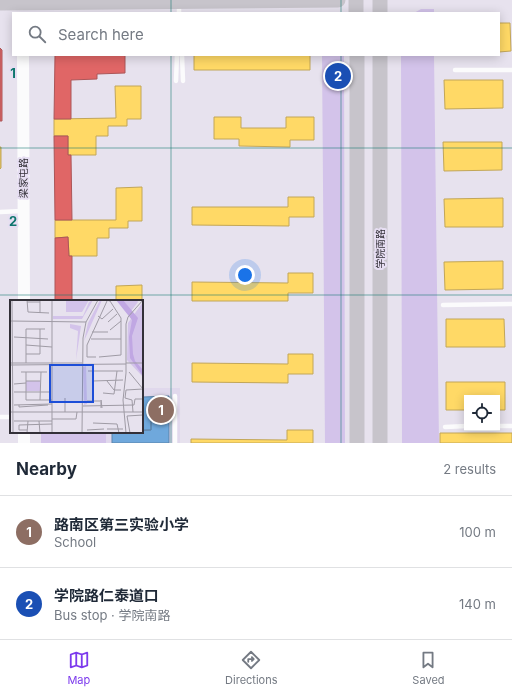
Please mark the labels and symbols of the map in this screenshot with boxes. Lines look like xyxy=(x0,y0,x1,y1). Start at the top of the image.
pin: 2 xyxy=(325,61,351,91)
text: 1 xyxy=(10,65,16,81)
street label: 梁家屯路 xyxy=(17,158,29,198)
text: 2 xyxy=(9,213,17,229)
street label: 学院南路 xyxy=(374,229,386,269)
your location xyxy=(235,265,255,285)
inset map xyxy=(10,300,143,433)
pin: 1 xyxy=(148,395,174,425)

